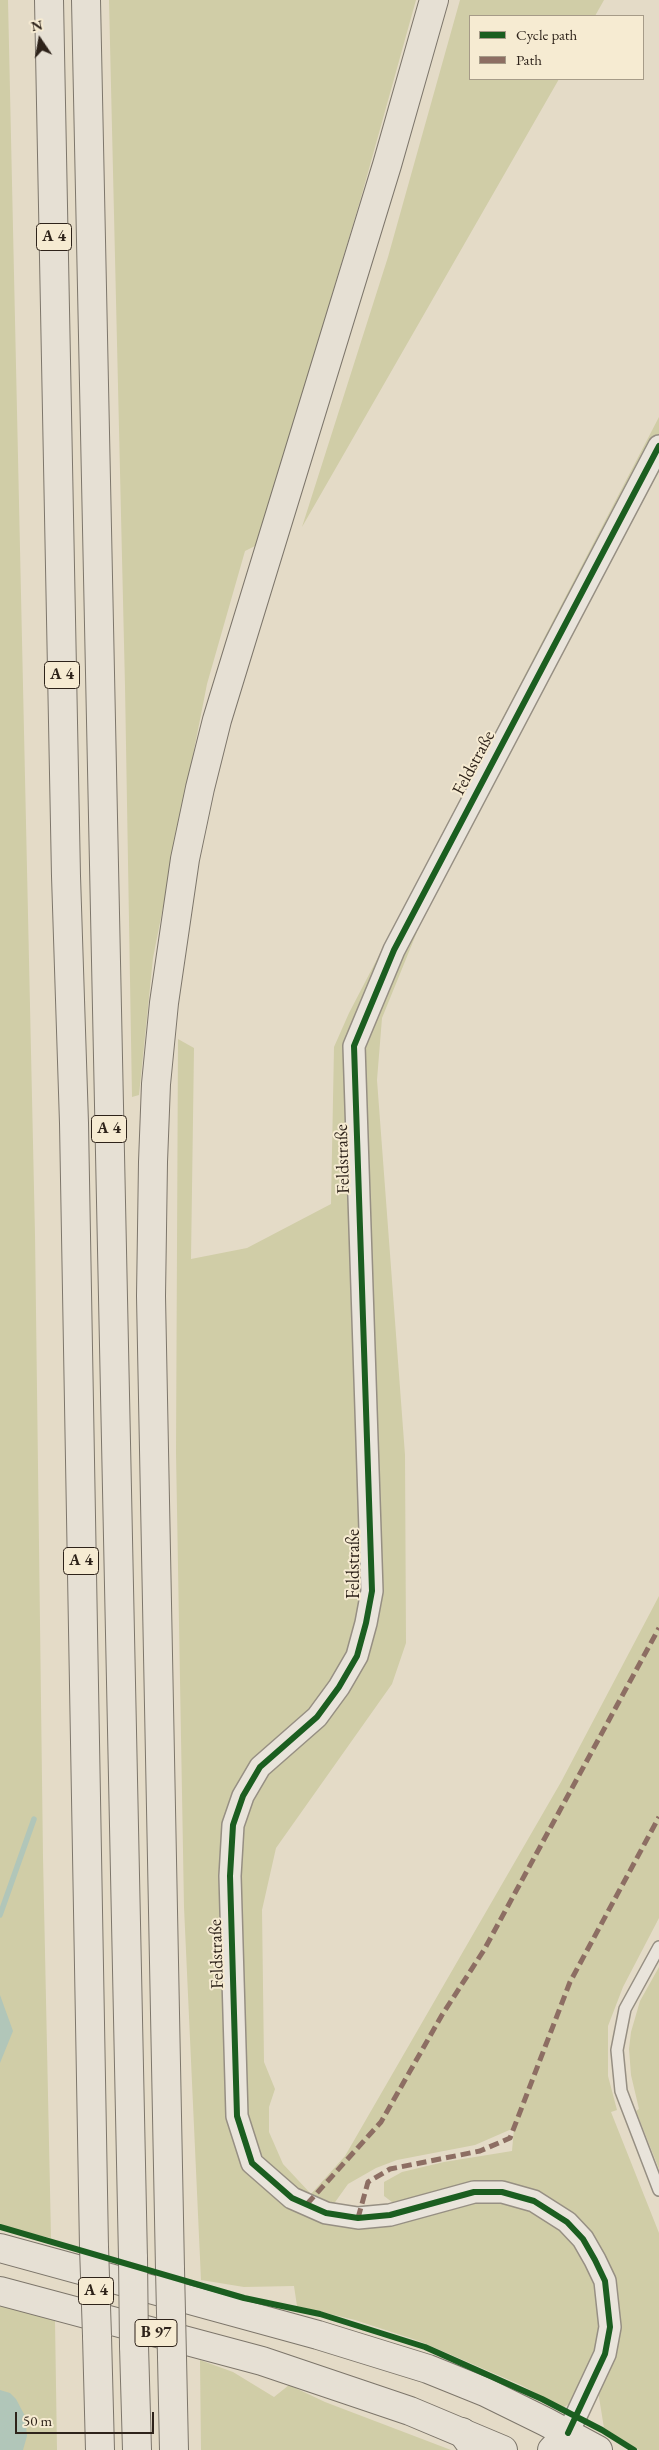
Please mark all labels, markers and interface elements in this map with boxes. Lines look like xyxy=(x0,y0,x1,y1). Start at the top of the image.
north arrow xyxy=(15,15,65,65)
text: N xyxy=(29,15,44,35)
legend xyxy=(469,15,644,80)
text: Cycle path xyxy=(516,25,577,44)
text: Path xyxy=(516,50,542,69)
road number: A 4 xyxy=(36,223,72,250)
road number: A 4 xyxy=(44,662,80,688)
street label: Feldstraße xyxy=(448,727,500,799)
road number: A 4 xyxy=(92,1116,126,1142)
street label: Feldstraße xyxy=(331,1124,355,1194)
street label: Feldstraße xyxy=(343,1529,365,1599)
road number: A 4 xyxy=(64,1548,98,1574)
street label: Feldstraße xyxy=(205,1919,229,1989)
road number: A 4 xyxy=(78,2278,114,2304)
road number: B 97 xyxy=(135,2320,177,2346)
scale bar xyxy=(18,2402,156,2434)
text: 50 m xyxy=(23,2411,52,2430)

